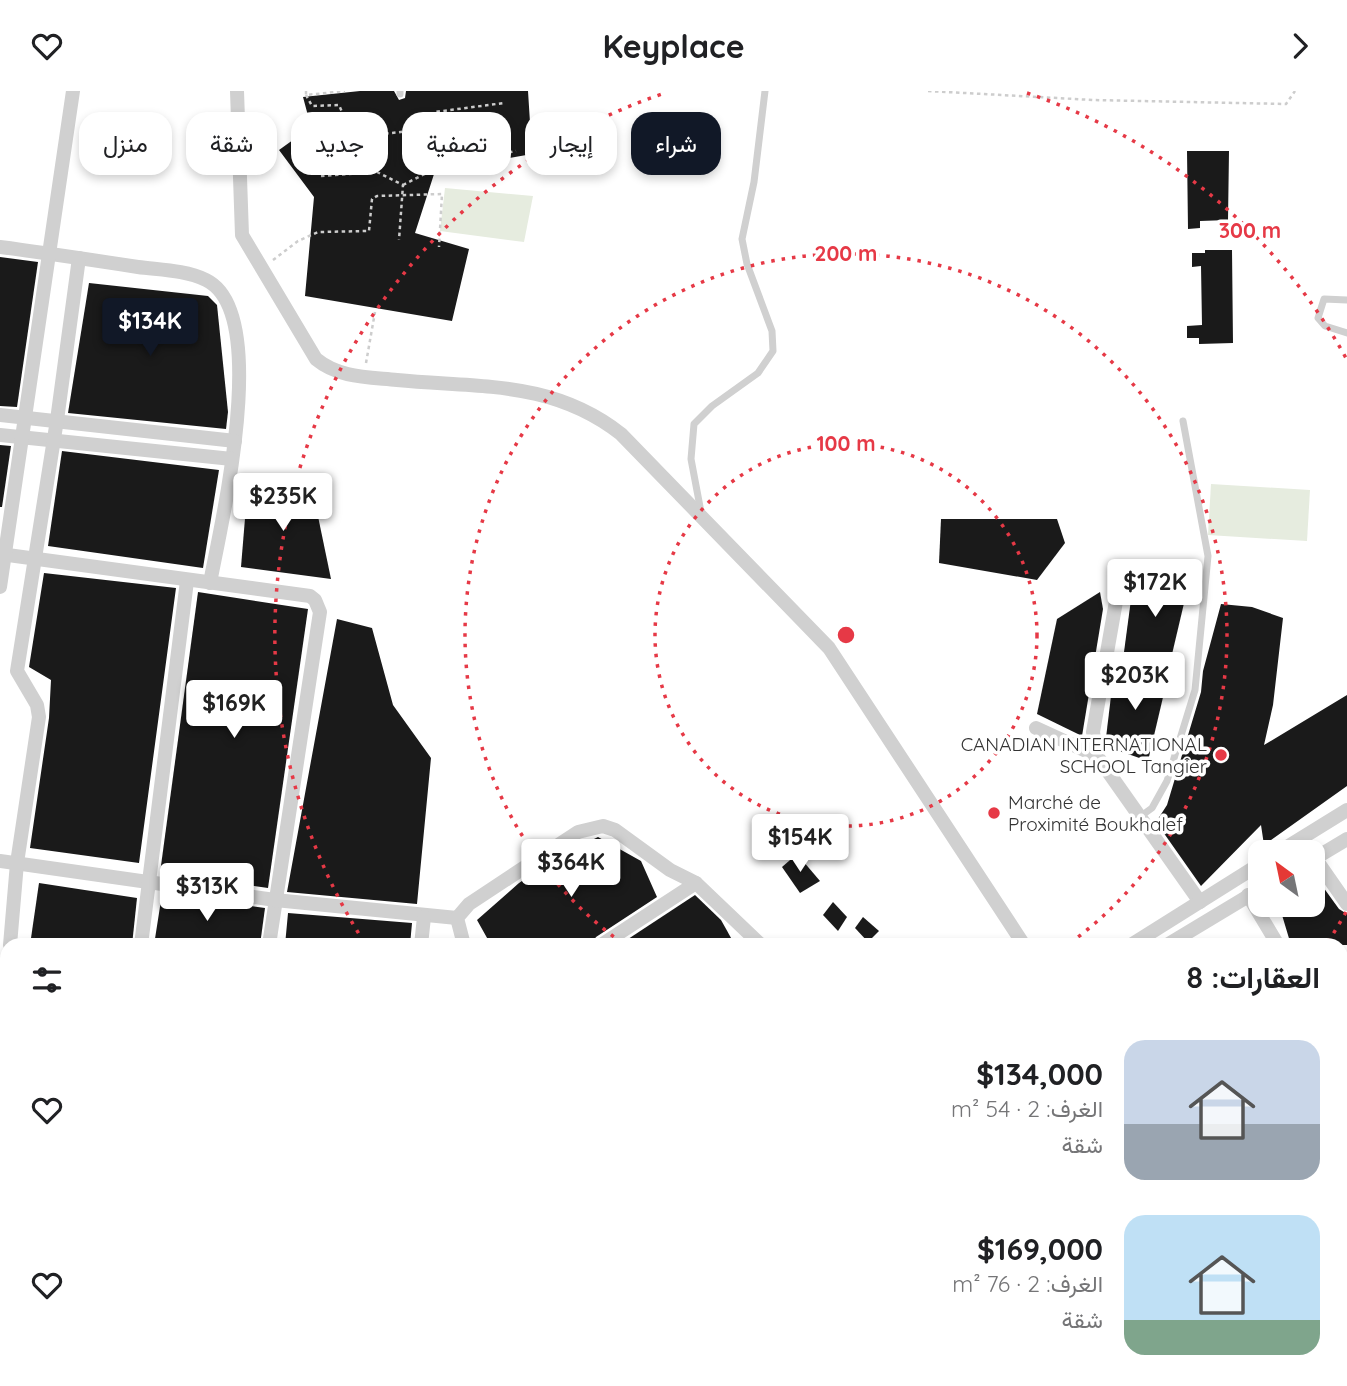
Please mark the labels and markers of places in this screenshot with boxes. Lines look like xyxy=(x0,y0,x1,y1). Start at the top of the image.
pin: $134K xyxy=(101,299,199,358)
pin: $235K xyxy=(234,473,332,533)
pin: $172K xyxy=(1106,559,1204,619)
centre of rings xyxy=(834,623,858,647)
pin: $203K xyxy=(1086,653,1184,712)
pin: $169K xyxy=(185,681,283,740)
place label: CANADIAN INTERNATIONAL SCHOOL Tangier xyxy=(961,732,1208,778)
marker: CANADIAN INTERNATIONAL SCHOOL Tangier xyxy=(1213,747,1229,763)
place label: Marché de Proximité Boukhalef xyxy=(1008,790,1183,836)
marker: Marché de Proximité Boukhalef xyxy=(986,805,1002,821)
pin: $154K xyxy=(751,815,849,874)
pin: $364K xyxy=(522,839,620,899)
pin: $313K xyxy=(158,863,256,923)

